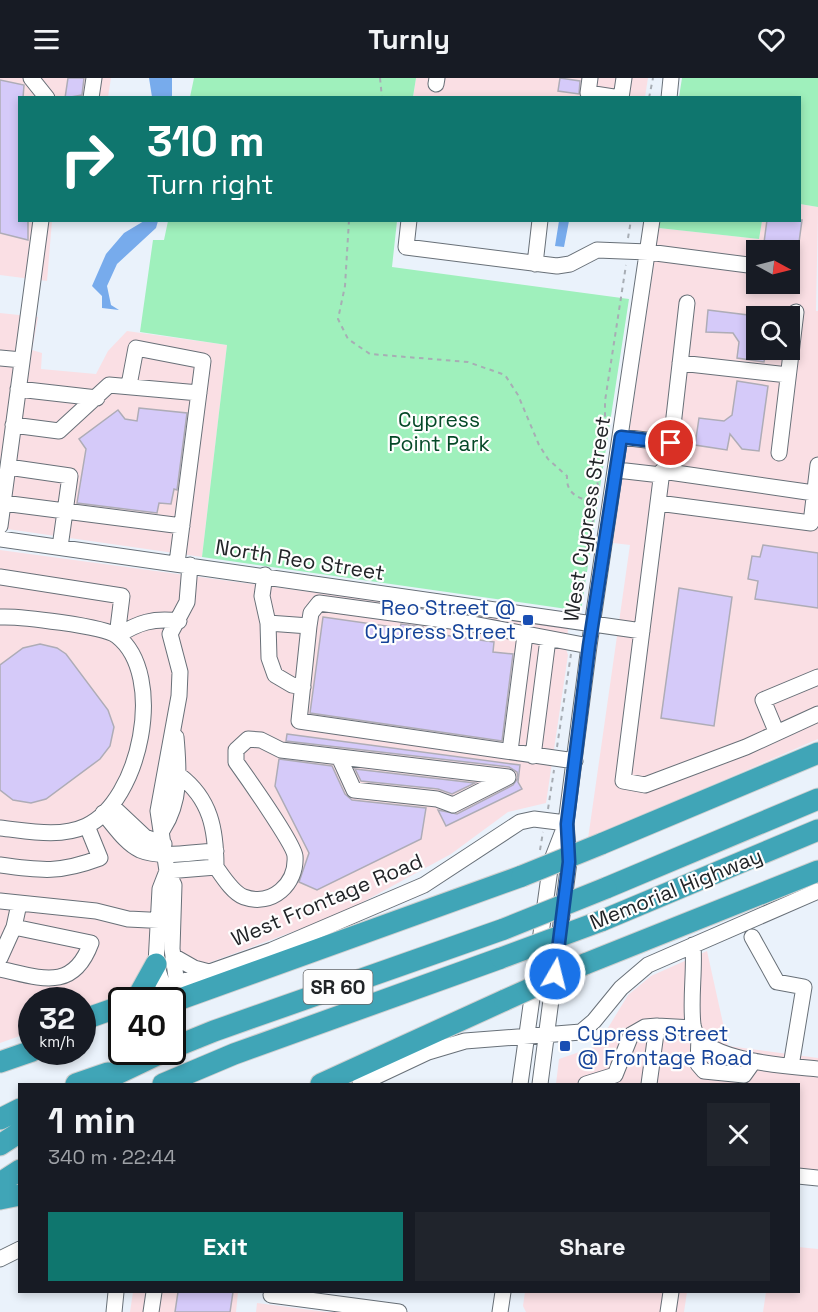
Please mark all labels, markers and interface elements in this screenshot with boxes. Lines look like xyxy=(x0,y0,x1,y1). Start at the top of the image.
text: Turnly xyxy=(368,22,450,57)
icon: menu xyxy=(30,23,63,56)
icon: heart xyxy=(755,23,788,56)
text: 310 m xyxy=(147,115,265,168)
icon: right xyxy=(48,120,126,198)
text: Turn right xyxy=(147,167,274,202)
north arrow xyxy=(746,240,800,294)
map controls xyxy=(746,240,800,360)
button: search xyxy=(746,306,800,360)
park label: Cypress Point Park xyxy=(388,406,490,457)
street label: West Cypress Street xyxy=(557,414,616,624)
pin xyxy=(645,417,696,468)
icon: arrive xyxy=(654,426,687,459)
street label: North Reo Street xyxy=(214,533,387,586)
place label: Reo Street @ Cypress Street xyxy=(364,594,516,645)
marker: Reo Street @ Cypress Street xyxy=(521,613,535,627)
street label: Memorial Highway xyxy=(586,842,766,935)
street label: West Frontage Road xyxy=(227,847,426,952)
position arrow xyxy=(523,942,587,1006)
road number: SR 60 xyxy=(304,970,372,1004)
speed limit sign: 40 xyxy=(108,987,186,1065)
text: 32 xyxy=(39,999,75,1038)
place label: Cypress Street @ Frontage Road xyxy=(577,1020,753,1071)
text: km/h xyxy=(39,1032,75,1051)
marker: Cypress Street @ Frontage Road xyxy=(558,1039,572,1053)
text: 1 min xyxy=(48,1098,136,1144)
button: close xyxy=(707,1103,770,1166)
text: 340 m · 22:44 xyxy=(48,1144,176,1170)
button: Exit xyxy=(48,1212,403,1281)
button: Share xyxy=(415,1212,770,1281)

